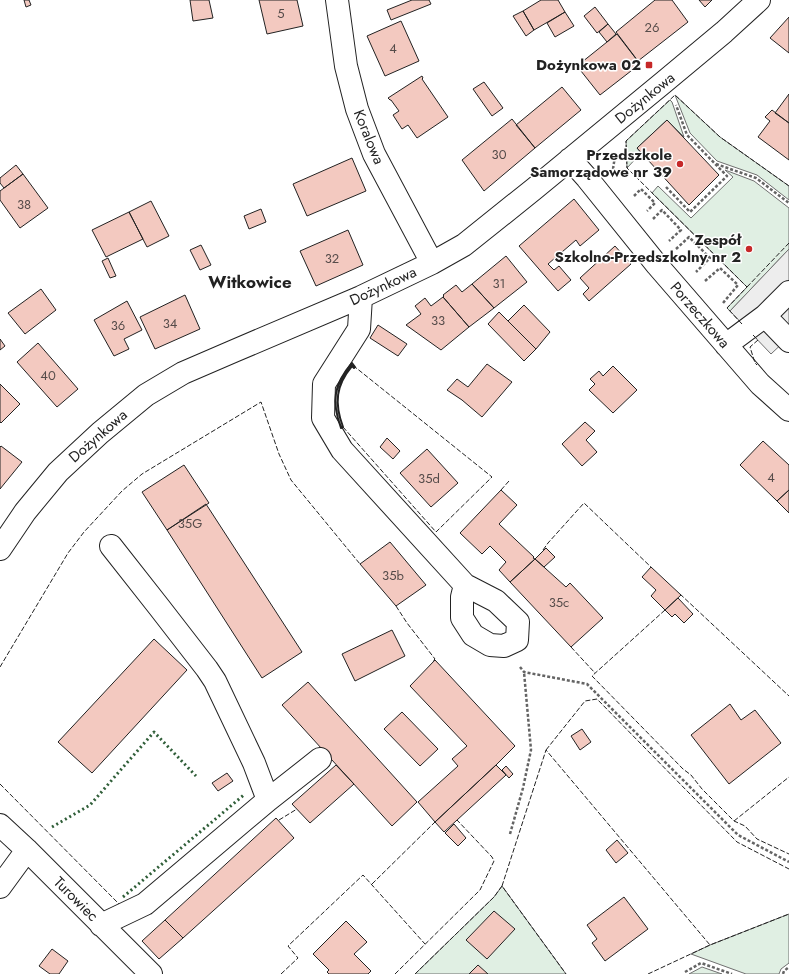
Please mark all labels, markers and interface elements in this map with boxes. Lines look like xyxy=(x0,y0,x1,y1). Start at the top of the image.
house number: 5 xyxy=(277,4,285,23)
house number: 26 xyxy=(645,18,659,37)
house number: 4 xyxy=(389,39,397,58)
place label: Dożynkowa 02 xyxy=(536,54,641,76)
marker: Dożynkowa 02 xyxy=(644,60,654,70)
street label: Dożynkowa xyxy=(610,67,680,129)
street label: Koralowa xyxy=(348,106,390,168)
place label: Przedszkole Samorządowe nr 39 xyxy=(530,144,672,183)
house number: 30 xyxy=(492,145,507,164)
marker: Przedszkole Samorządowe nr 39 xyxy=(675,159,685,169)
house number: 38 xyxy=(17,195,31,214)
place label: Zespół Szkolno-Przedszkolny nr 2 xyxy=(555,229,742,268)
marker: Zespół Szkolno-Przedszkolny nr 2 xyxy=(744,244,754,254)
house number: 32 xyxy=(325,249,339,268)
street label: Dożynkowa xyxy=(346,261,420,311)
district label: Witkowice xyxy=(208,270,292,294)
house number: 31 xyxy=(493,274,505,293)
street label: Porzeczkowa xyxy=(665,277,735,353)
house number: 33 xyxy=(431,311,445,330)
house number: 34 xyxy=(163,314,178,333)
house number: 36 xyxy=(111,316,125,335)
house number: 40 xyxy=(40,366,56,385)
street label: Dożynkowa xyxy=(64,404,132,468)
house number: 4 xyxy=(767,468,775,487)
house number: 35d xyxy=(418,469,440,488)
house number: 35G xyxy=(178,514,202,533)
house number: 35b xyxy=(382,566,404,585)
house number: 35c xyxy=(549,593,569,612)
street label: Turowiec xyxy=(49,872,103,926)

